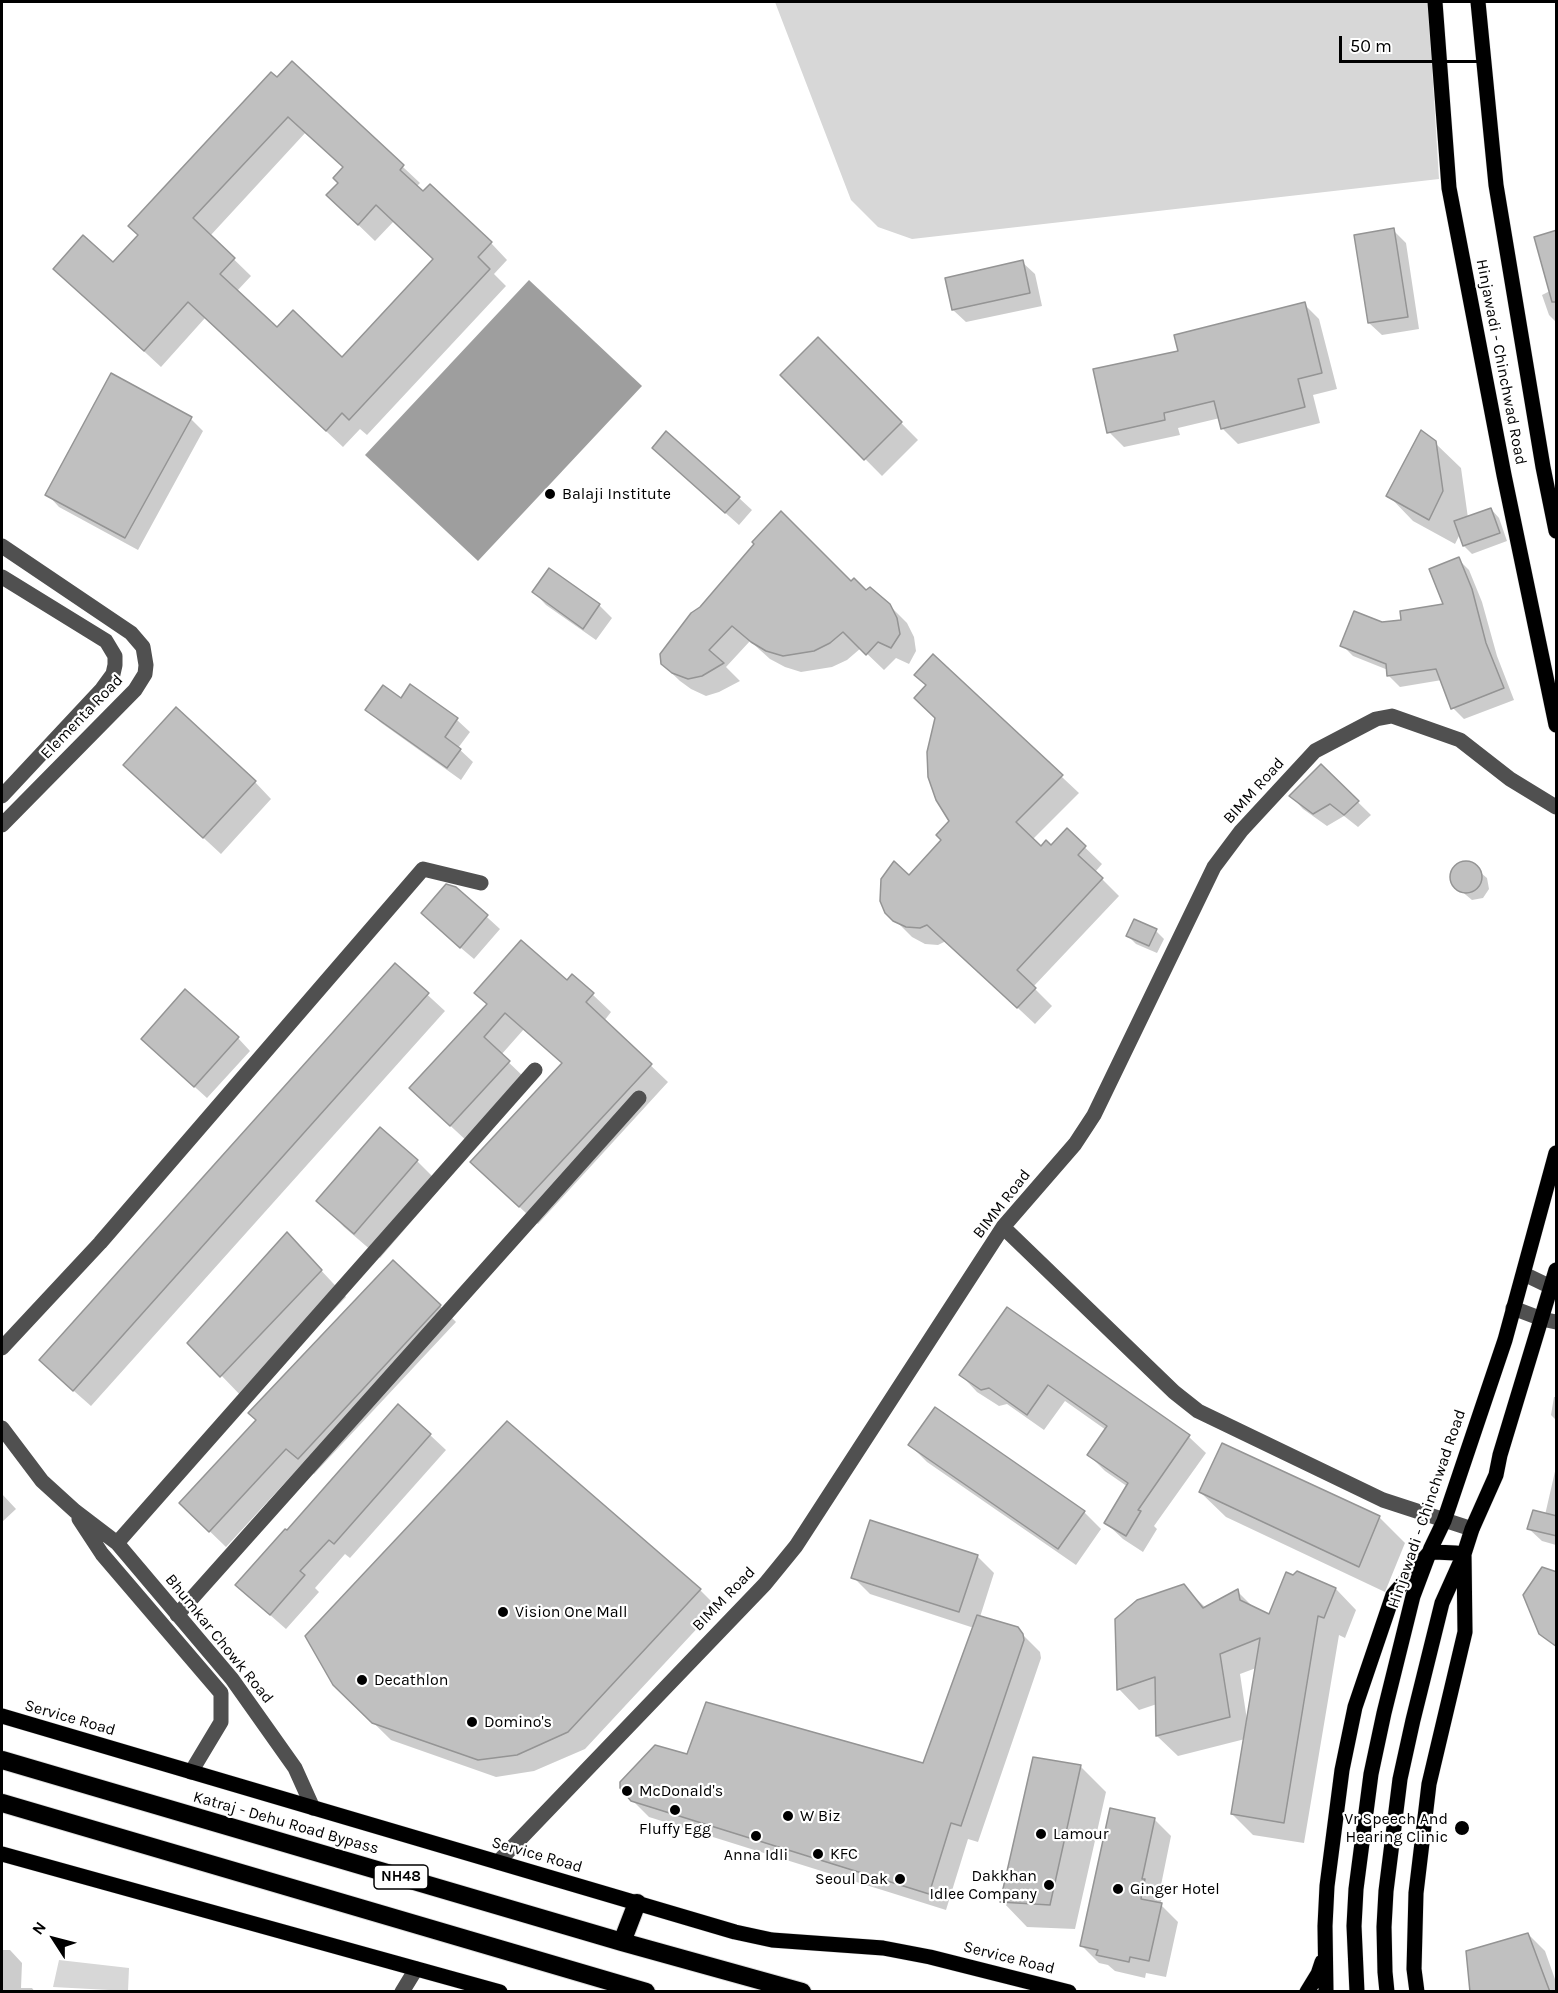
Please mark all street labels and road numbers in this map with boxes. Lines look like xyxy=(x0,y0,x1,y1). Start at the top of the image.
street label: Hinjawadi - Chinchwad Road xyxy=(1472,258,1530,466)
street label: Elementa Road xyxy=(37,671,127,763)
street label: BIMM Road xyxy=(1219,754,1289,828)
street label: BIMM Road xyxy=(969,1166,1035,1242)
street label: Hinjawadi - Chinchwad Road xyxy=(1384,1407,1470,1611)
street label: BIMM Road xyxy=(689,1563,759,1635)
street label: Bhumkar Chowk Road xyxy=(161,1570,277,1708)
street label: Service Road xyxy=(22,1696,118,1740)
street label: Katraj - Dehu Road Bypass xyxy=(191,1787,381,1859)
street label: Service Road xyxy=(489,1833,585,1877)
road number: NH48 xyxy=(374,1865,428,1889)
street label: Service Road xyxy=(961,1937,1057,1979)

